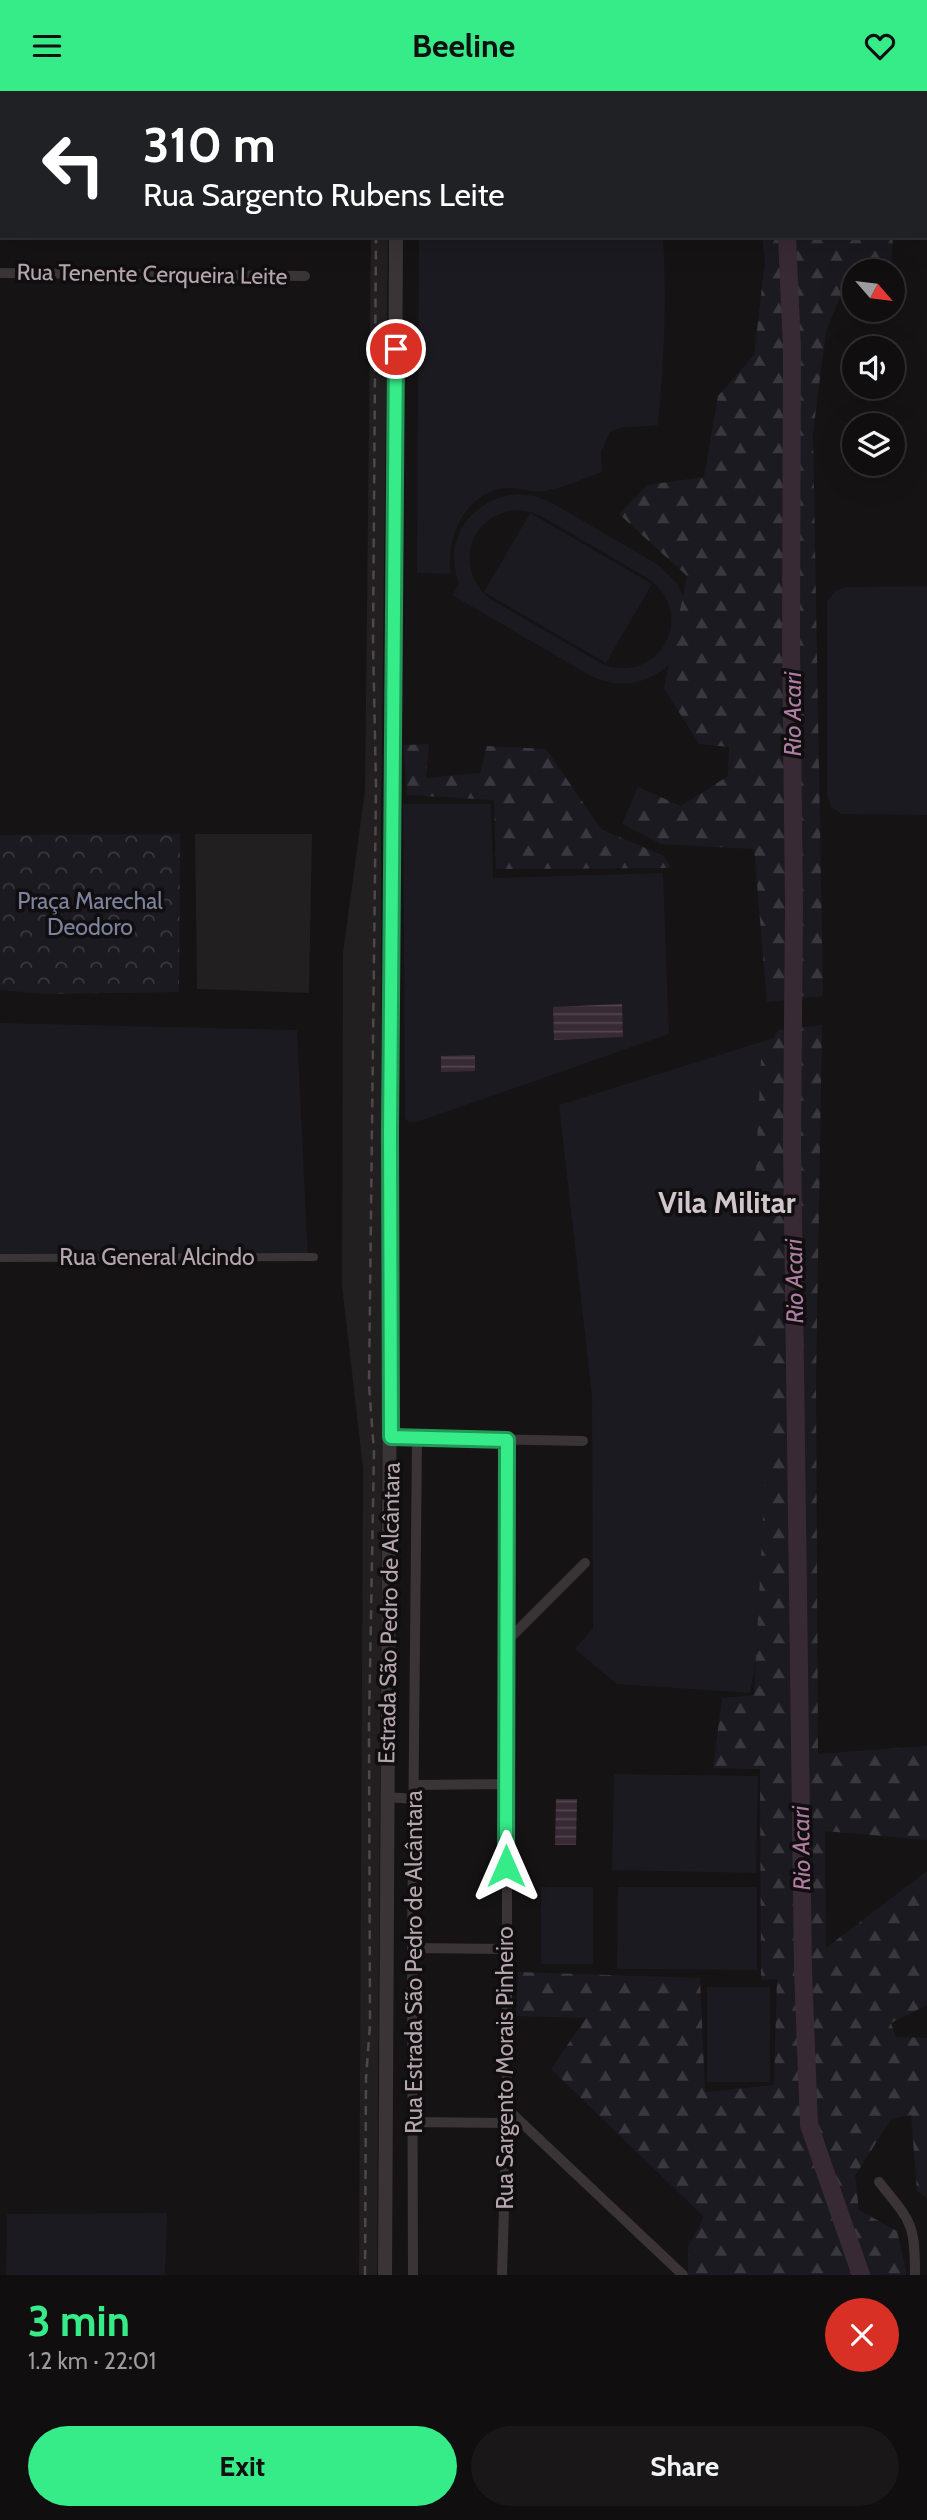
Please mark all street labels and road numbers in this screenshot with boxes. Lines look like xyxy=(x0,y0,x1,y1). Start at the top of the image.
street label: Rua Tenente Cerqueira Leite xyxy=(16,258,288,290)
street label: Rua General Alcindo xyxy=(59,1243,255,1271)
street label: Estrada São Pedro de Alcântara xyxy=(372,1462,406,1764)
street label: Rua Estrada São Pedro de Alcântara xyxy=(400,1790,428,2134)
street label: Rua Sargento Morais Pinheiro xyxy=(491,1926,519,2210)

